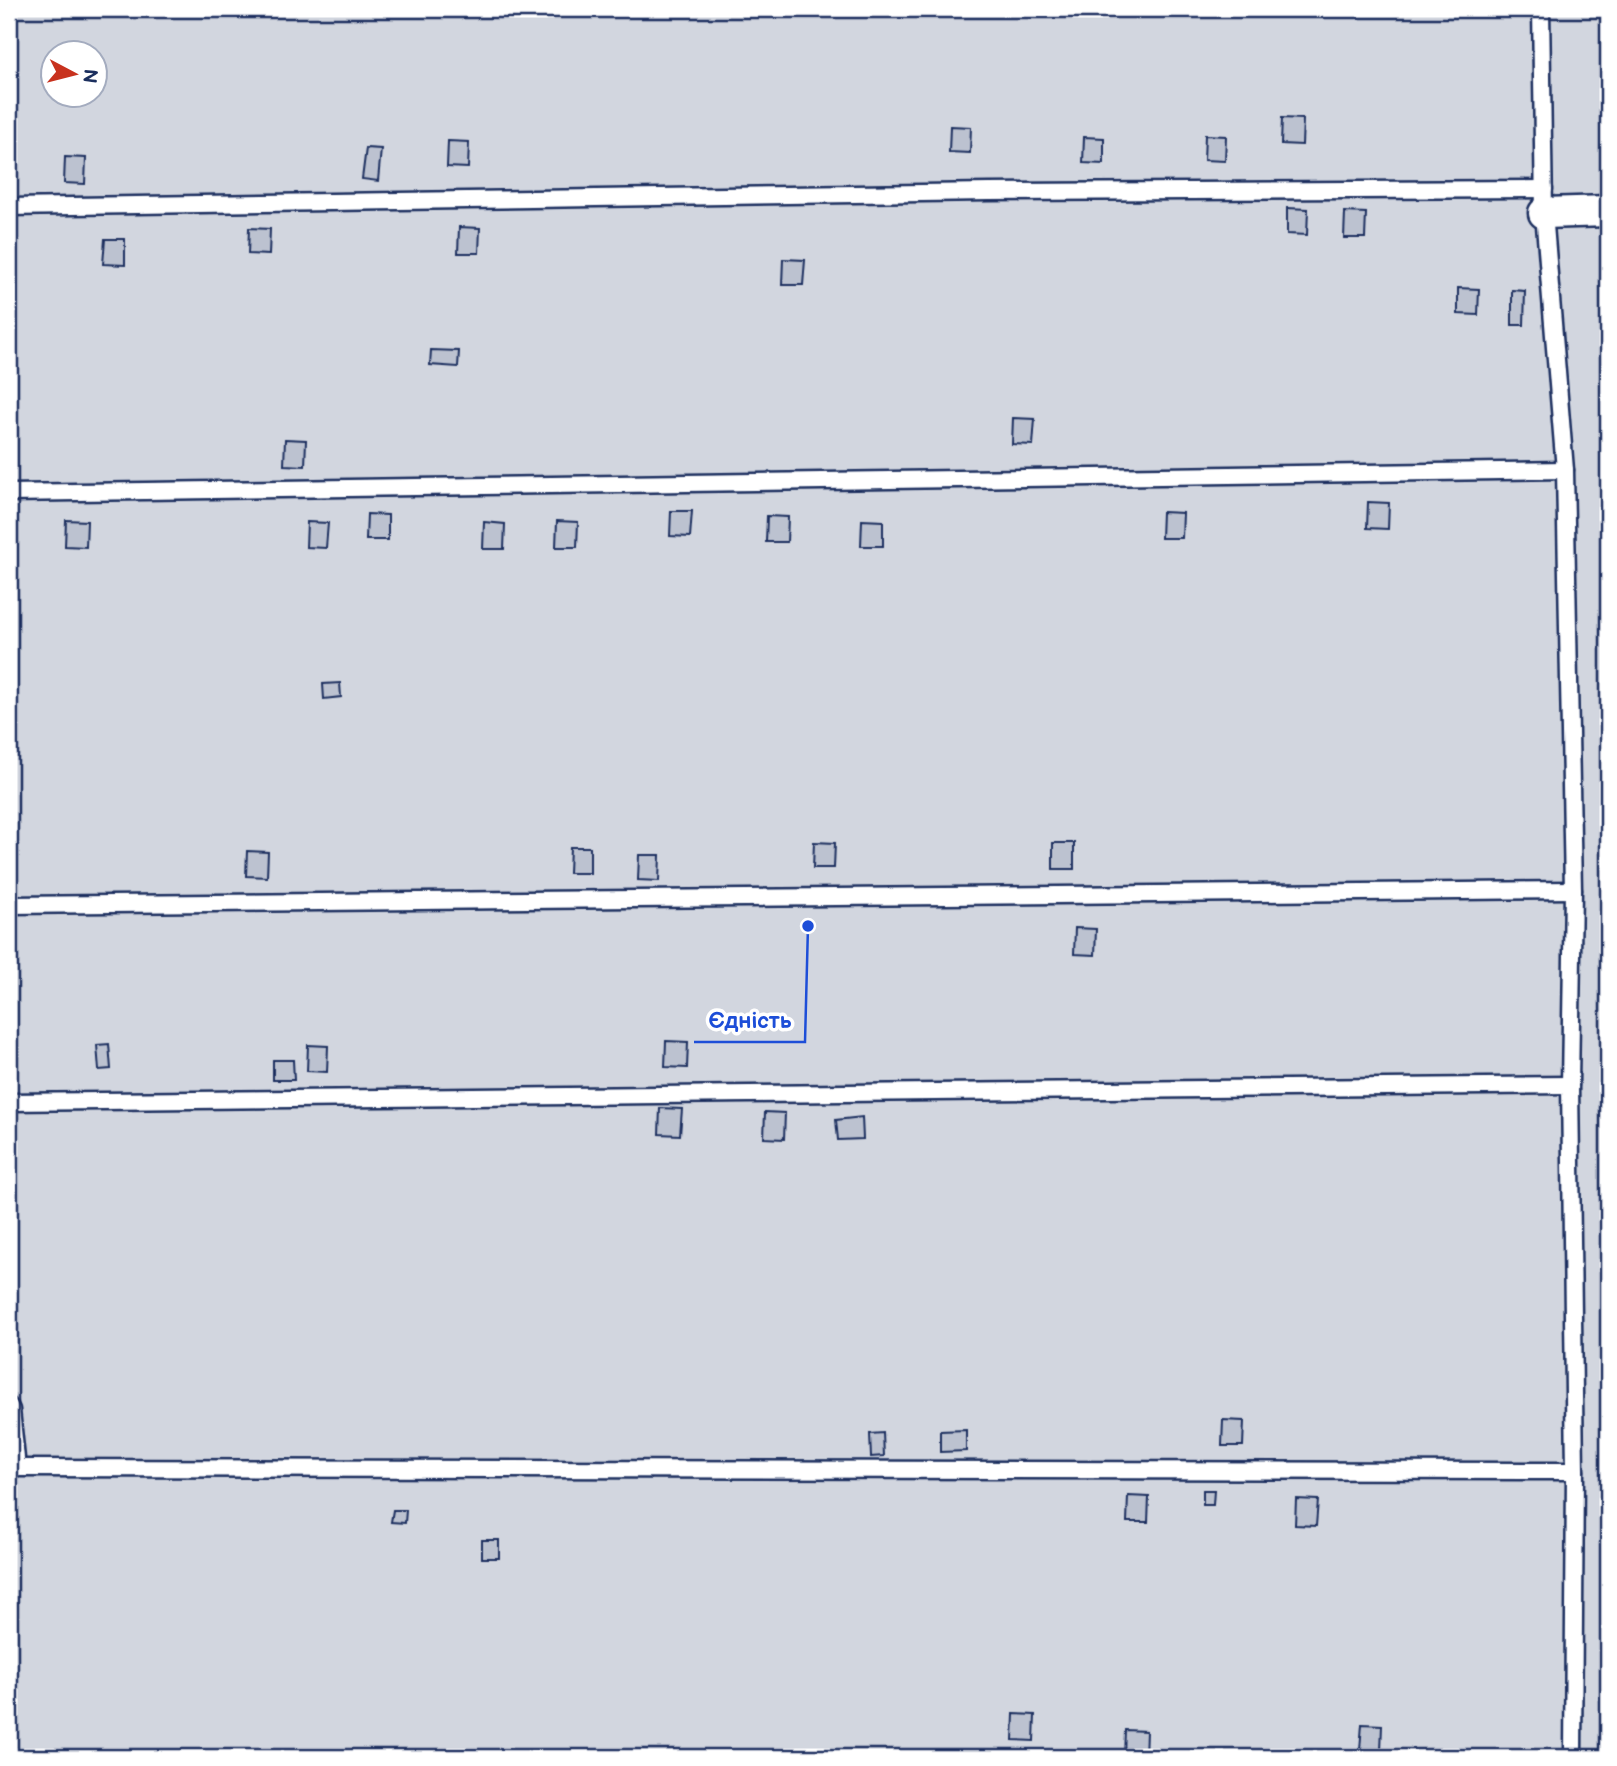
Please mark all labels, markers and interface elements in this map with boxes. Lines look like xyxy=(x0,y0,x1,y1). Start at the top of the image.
north arrow xyxy=(38,38,108,108)
text: N xyxy=(77,67,102,84)
callout: Єдність xyxy=(694,998,805,1042)
text: Єдність xyxy=(708,1007,792,1035)

